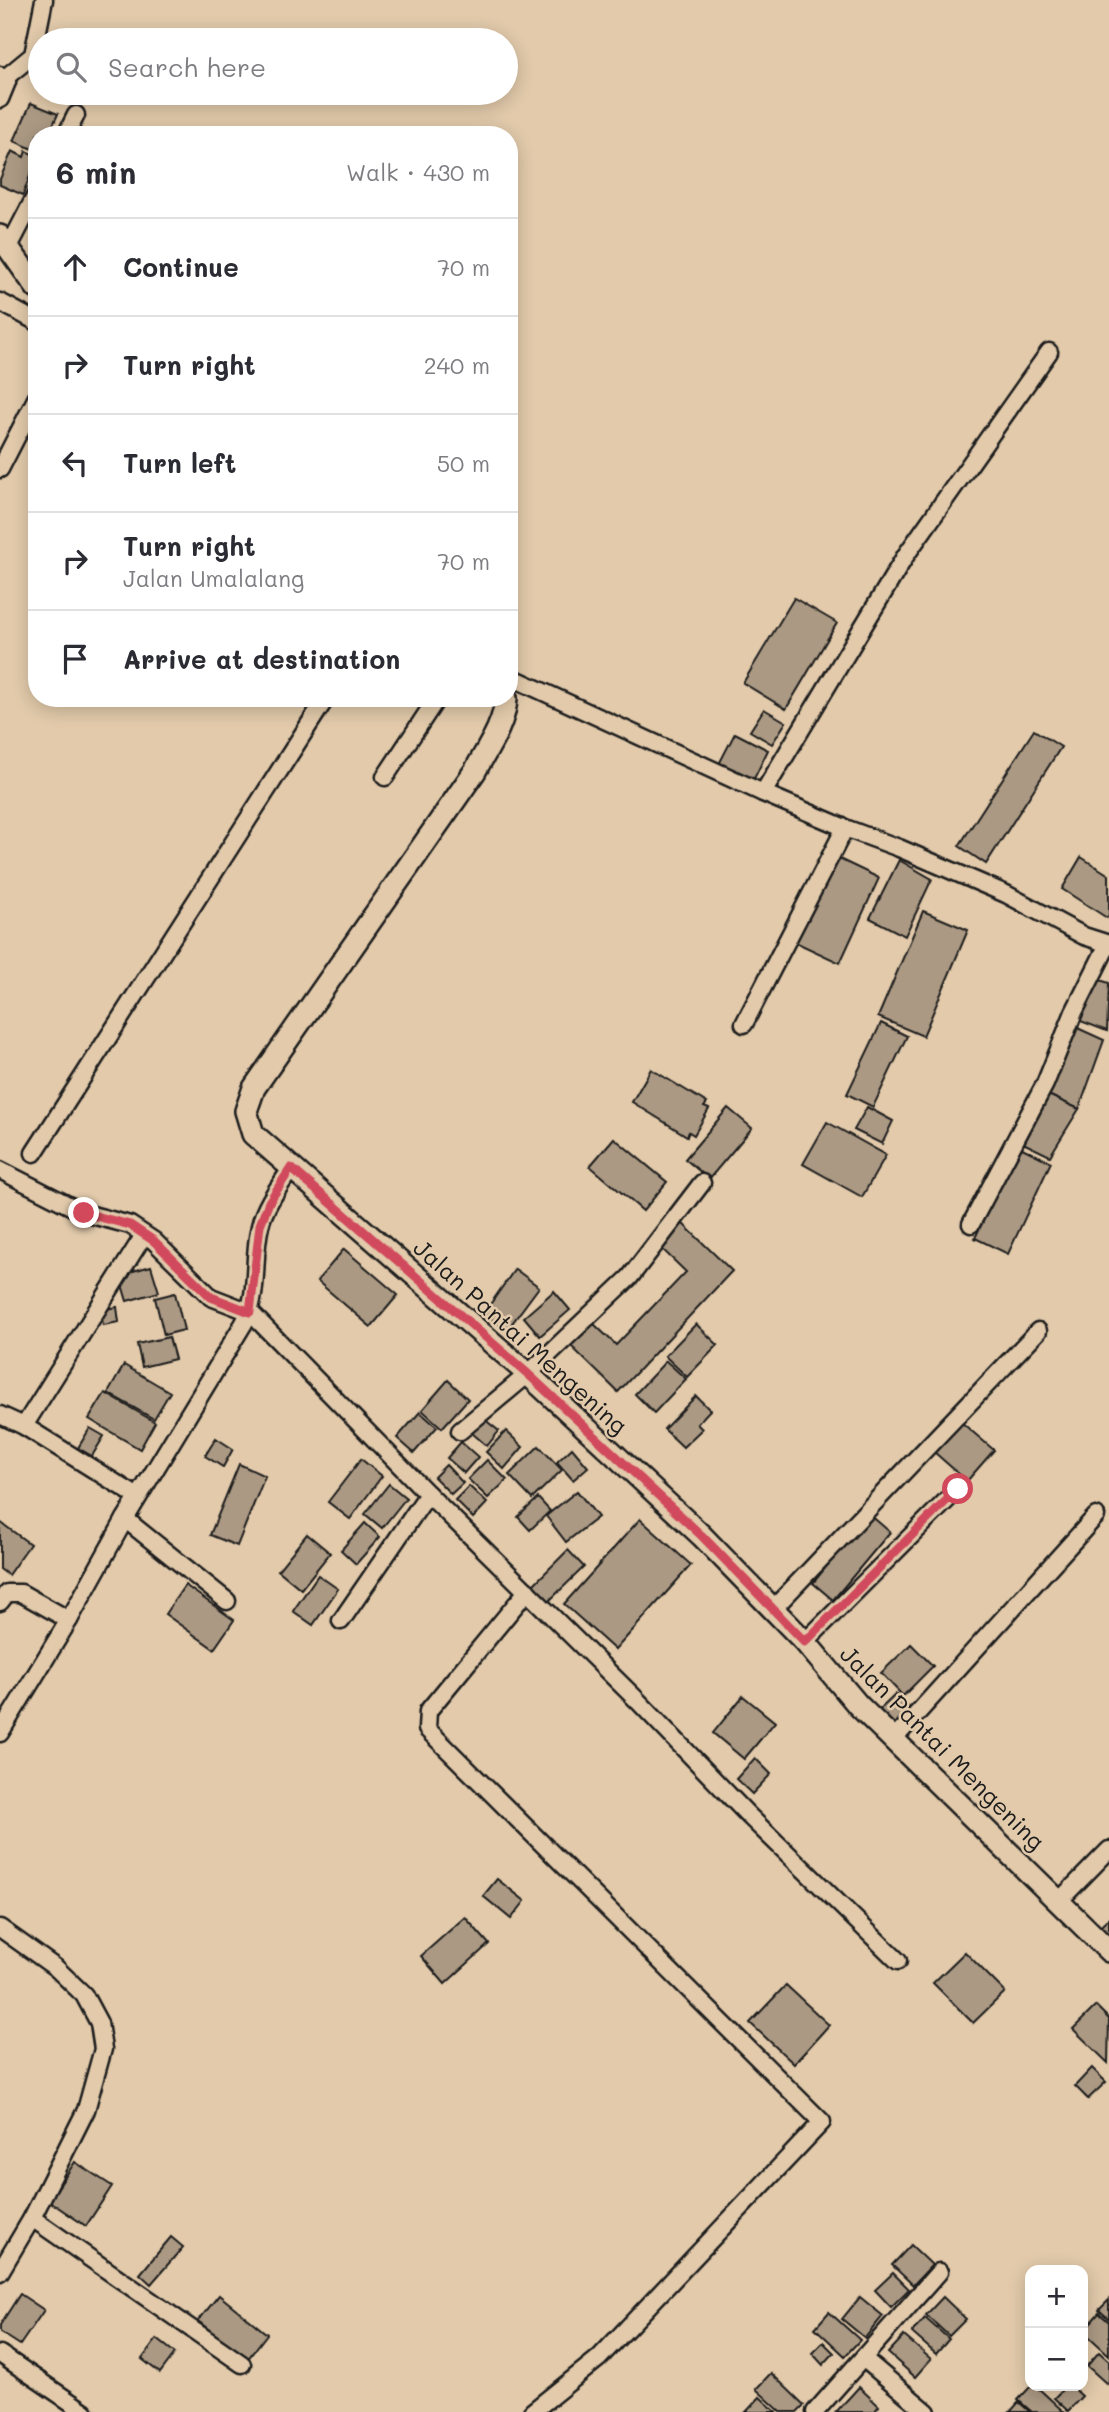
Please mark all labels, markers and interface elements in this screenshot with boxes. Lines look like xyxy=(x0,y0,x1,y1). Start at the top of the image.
search box xyxy=(28,28,518,105)
icon: search xyxy=(52,48,90,86)
text: Search here xyxy=(108,50,266,84)
text: 6 min xyxy=(56,152,136,192)
text: Walk · 430 m xyxy=(346,157,490,187)
icon: ahead xyxy=(56,248,94,286)
text: Continue xyxy=(123,250,239,284)
text: 70 m xyxy=(437,252,490,282)
icon: right xyxy=(56,346,94,384)
text: Turn right xyxy=(123,348,256,382)
text: 240 m xyxy=(424,350,490,380)
icon: left xyxy=(56,444,94,482)
text: Turn left xyxy=(123,446,236,480)
text: 50 m xyxy=(437,448,490,478)
text: Turn right xyxy=(123,529,256,563)
icon: right xyxy=(56,542,94,580)
text: 70 m xyxy=(437,546,490,576)
text: Jalan Umalalang xyxy=(123,563,304,593)
icon: arrive xyxy=(56,640,94,678)
text: Arrive at destination xyxy=(123,642,400,676)
route end xyxy=(68,1197,99,1228)
street label: Jalan Pantai Mengening xyxy=(408,1232,634,1440)
route start xyxy=(942,1473,973,1504)
street label: Jalan Pantai Mengening xyxy=(834,1638,1052,1856)
map controls xyxy=(1025,2265,1088,2391)
button: + xyxy=(1025,2265,1088,2328)
button: − xyxy=(1025,2328,1088,2391)

